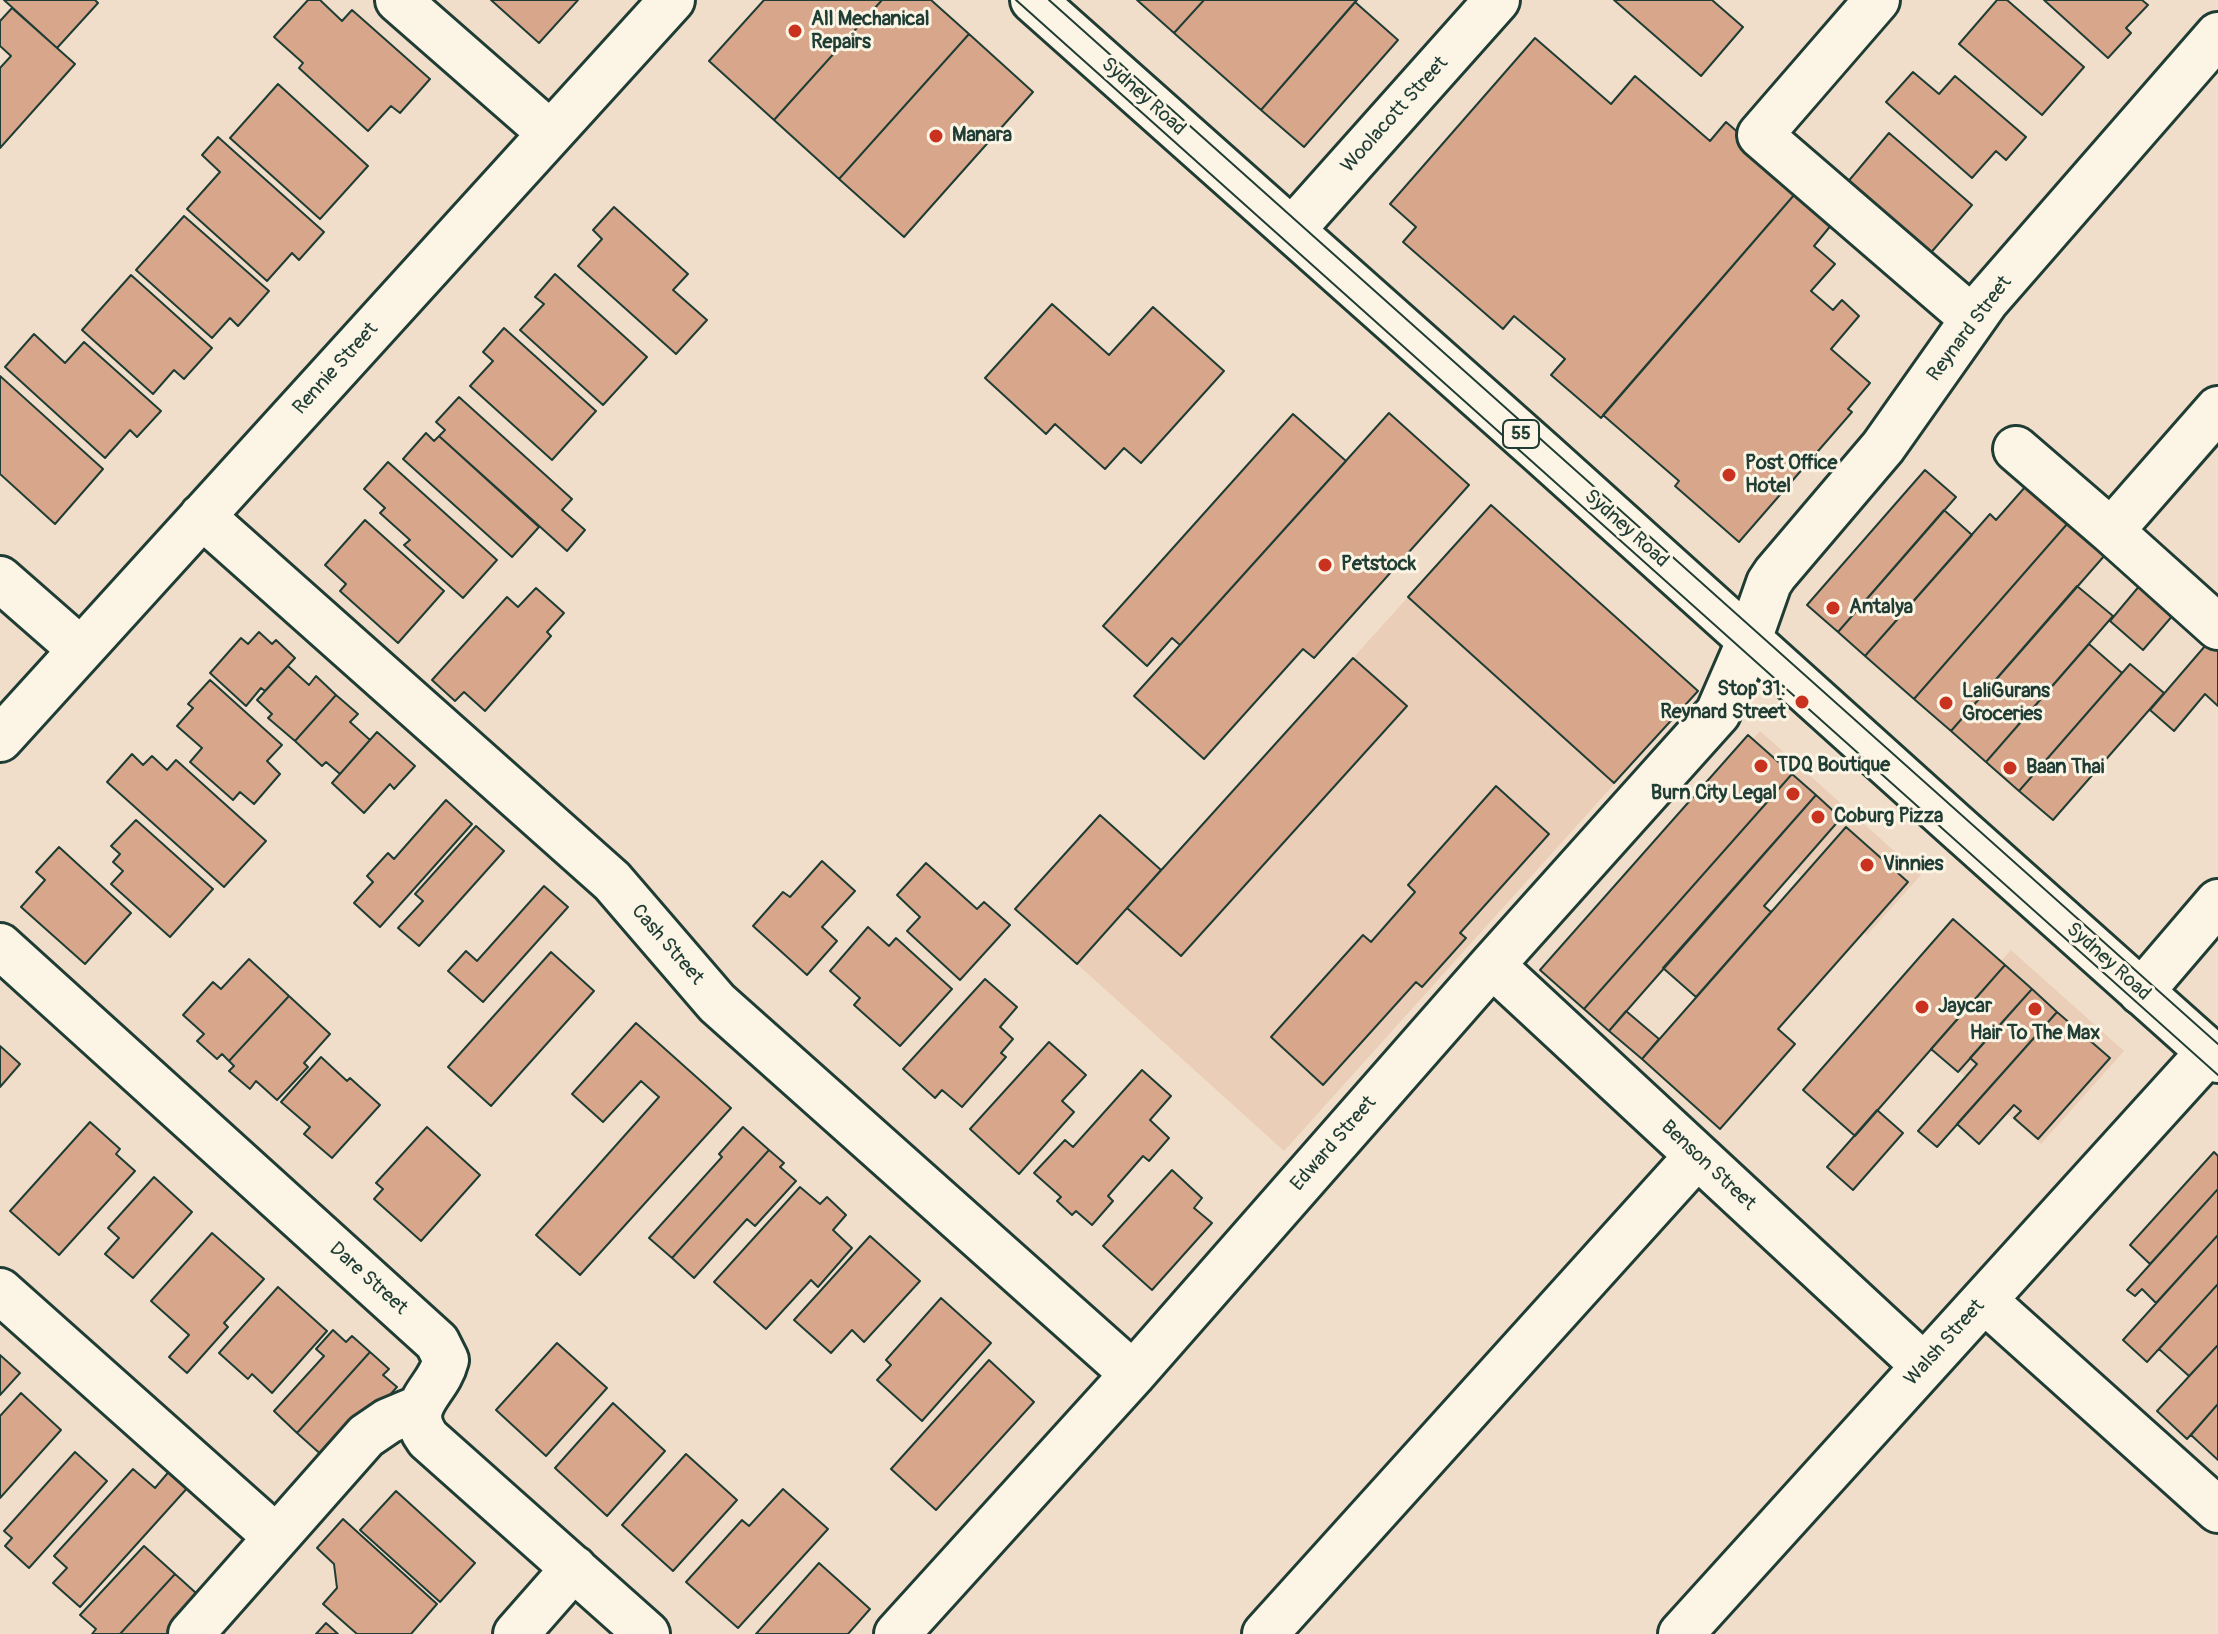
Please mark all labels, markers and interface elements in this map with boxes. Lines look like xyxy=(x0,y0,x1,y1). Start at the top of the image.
place label: All Mechanical Repairs xyxy=(811,8,929,55)
marker: All Mechanical Repairs xyxy=(786,22,804,40)
street label: Woolacott Street xyxy=(1336,52,1454,178)
street label: Sydney Road xyxy=(1096,53,1190,141)
place label: Manara xyxy=(952,124,1012,148)
marker: Manara xyxy=(927,127,945,145)
street label: Reynard Street xyxy=(1923,272,2017,386)
street label: Rennie Street xyxy=(288,318,384,420)
road number: 55 xyxy=(1503,420,1539,448)
place label: Post Office Hotel xyxy=(1745,452,1837,499)
marker: Post Office Hotel xyxy=(1720,466,1738,484)
street label: Sydney Road xyxy=(1579,485,1673,573)
place label: Petstock xyxy=(1341,553,1416,577)
marker: Petstock xyxy=(1316,556,1334,574)
place label: Antalya xyxy=(1849,596,1913,620)
marker: Antalya xyxy=(1824,599,1842,617)
place label: Stop 31: Reynard Street xyxy=(1660,678,1786,725)
place label: LaliGurans Groceries xyxy=(1962,680,2050,727)
marker: Stop 31: Reynard Street xyxy=(1793,693,1811,711)
marker: LaliGurans Groceries xyxy=(1937,694,1955,712)
place label: TDQ Boutique xyxy=(1777,754,1890,778)
place label: Baan Thai xyxy=(2026,756,2104,780)
marker: TDQ Boutique xyxy=(1752,757,1770,775)
marker: Baan Thai xyxy=(2001,759,2019,777)
place label: Burn City Legal xyxy=(1651,782,1777,806)
marker: Burn City Legal xyxy=(1784,785,1802,803)
place label: Coburg Pizza xyxy=(1834,805,1943,829)
marker: Coburg Pizza xyxy=(1809,808,1827,826)
place label: Vinnies xyxy=(1883,853,1943,877)
marker: Vinnies xyxy=(1858,856,1876,874)
street label: Cash Street xyxy=(626,900,708,990)
street label: Sydney Road xyxy=(2061,918,2155,1006)
place label: Jaycar xyxy=(1938,995,1992,1019)
marker: Jaycar xyxy=(1913,998,1931,1016)
marker: Hair To The Max xyxy=(2026,1000,2044,1018)
place label: Hair To The Max xyxy=(1970,1022,2100,1046)
street label: Edward Street xyxy=(1286,1092,1382,1196)
street label: Benson Street xyxy=(1656,1116,1760,1216)
street label: Dare Street xyxy=(324,1238,412,1320)
street label: Walsh Street xyxy=(1900,1295,1990,1391)

